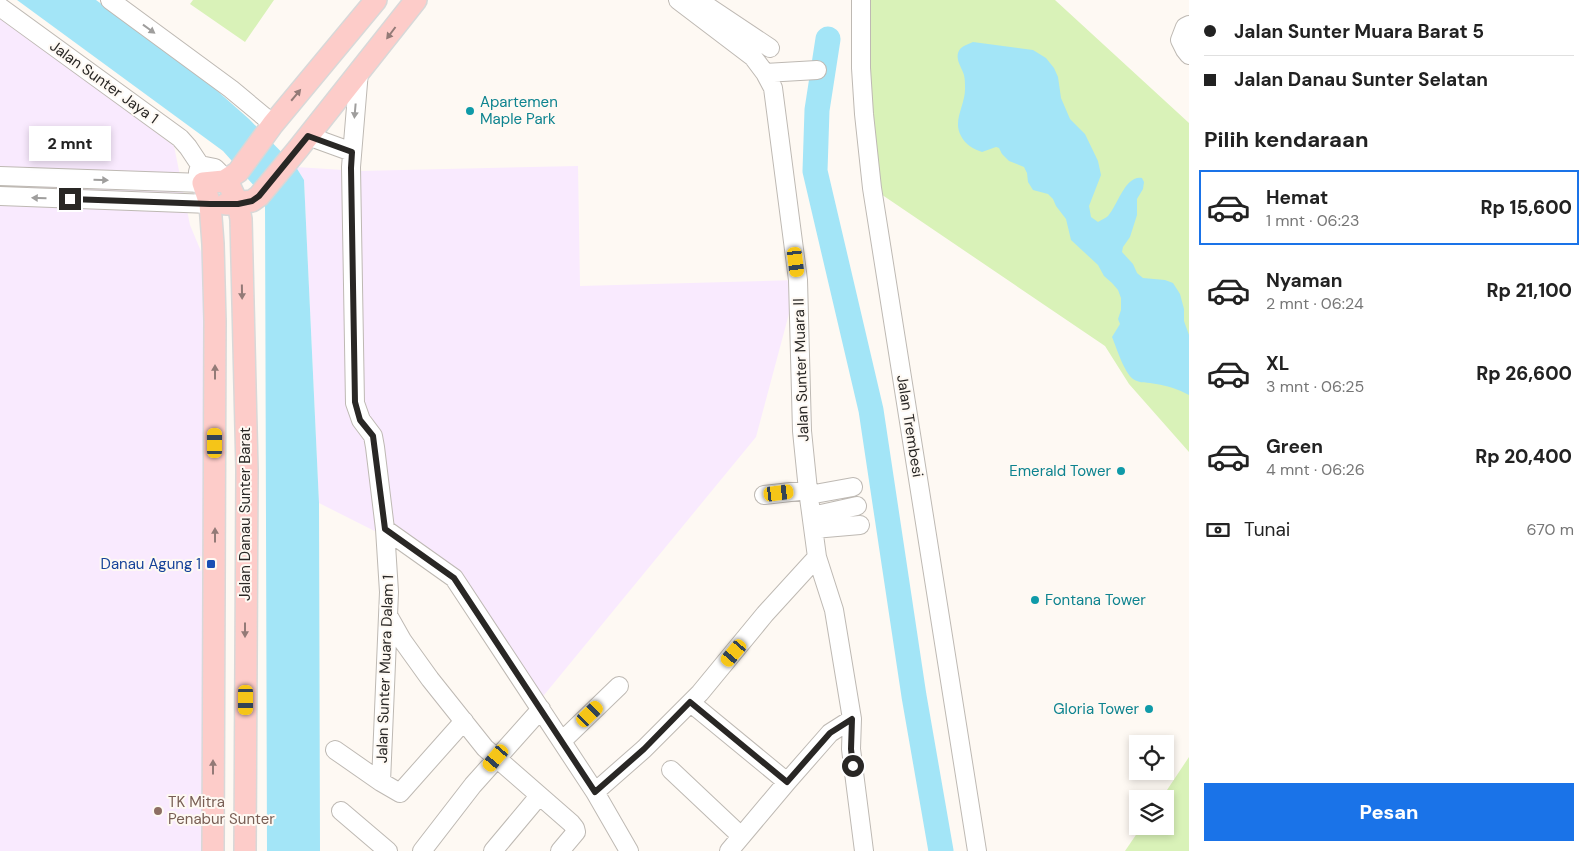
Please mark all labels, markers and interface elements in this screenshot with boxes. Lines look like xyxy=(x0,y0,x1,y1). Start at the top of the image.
text: Jalan Sunter Muara Barat 5 xyxy=(1234,19,1484,44)
one-way arrow xyxy=(142,24,155,35)
one-way arrow xyxy=(386,26,396,40)
street label: Jalan Sunter Jaya 1 xyxy=(46,36,162,128)
text: Jalan Danau Sunter Selatan xyxy=(1234,67,1488,92)
one-way arrow xyxy=(291,89,302,102)
place label: Apartemen Maple Park xyxy=(480,92,558,129)
one-way arrow xyxy=(351,104,359,120)
marker: Apartemen Maple Park xyxy=(464,105,476,117)
text: Pilih kendaraan xyxy=(1204,125,1368,154)
callout: 2 mnt xyxy=(29,126,111,162)
text: 2 mnt xyxy=(47,133,93,154)
one-way arrow xyxy=(93,176,109,184)
icon: car xyxy=(1206,185,1251,230)
text: Hemat xyxy=(1266,185,1328,210)
route end xyxy=(59,188,81,210)
one-way arrow xyxy=(31,193,47,201)
text: Rp 15,600 xyxy=(1481,195,1572,220)
text: 1 mnt · 06:23 xyxy=(1266,210,1360,231)
car xyxy=(786,246,805,278)
icon: car xyxy=(1206,268,1251,313)
text: Nyaman xyxy=(1266,268,1342,293)
text: Rp 21,100 xyxy=(1486,278,1572,303)
one-way arrow xyxy=(238,284,246,300)
text: 2 mnt · 06:24 xyxy=(1266,293,1364,314)
street label: Jalan Sunter Muara II xyxy=(789,298,813,442)
icon: car xyxy=(1206,351,1251,396)
text: XL xyxy=(1266,351,1289,376)
text: Rp 26,600 xyxy=(1476,361,1572,386)
one-way arrow xyxy=(211,364,219,380)
street label: Jalan Trembesi xyxy=(892,373,928,479)
text: 3 mnt · 06:25 xyxy=(1266,376,1364,397)
street label: Jalan Danau Sunter Barat xyxy=(235,427,255,601)
car xyxy=(207,428,222,458)
icon: car xyxy=(1206,434,1251,479)
text: Green xyxy=(1266,434,1323,459)
text: Rp 20,400 xyxy=(1475,444,1572,469)
text: 4 mnt · 06:26 xyxy=(1266,459,1365,480)
place label: Emerald Tower xyxy=(1009,461,1111,481)
marker: Emerald Tower xyxy=(1115,465,1127,477)
car xyxy=(763,484,794,502)
icon: cash xyxy=(1204,516,1232,544)
text: Tunai xyxy=(1244,517,1290,542)
text: 670 m xyxy=(1527,519,1574,540)
one-way arrow xyxy=(211,527,219,543)
place label: Danau Agung 1 xyxy=(101,554,201,574)
marker: Danau Agung 1 xyxy=(205,558,217,570)
street label: Jalan Sunter Muara Dalam 1 xyxy=(372,574,398,764)
place label: Fontana Tower xyxy=(1045,590,1146,610)
marker: Fontana Tower xyxy=(1029,594,1041,606)
one-way arrow xyxy=(241,622,249,638)
car xyxy=(718,637,749,669)
car xyxy=(238,685,253,715)
car xyxy=(573,698,606,730)
place label: Gloria Tower xyxy=(1053,699,1139,719)
marker: Gloria Tower xyxy=(1143,703,1155,715)
map controls xyxy=(1129,735,1174,835)
button: locate xyxy=(1129,735,1174,780)
car xyxy=(480,742,511,774)
route start xyxy=(842,755,864,777)
one-way arrow xyxy=(209,759,217,775)
button: Pesan xyxy=(1204,783,1574,841)
button: layers xyxy=(1129,790,1174,835)
place label: TK Mitra Penabur Sunter xyxy=(168,792,275,829)
marker: TK Mitra Penabur Sunter xyxy=(152,805,164,817)

